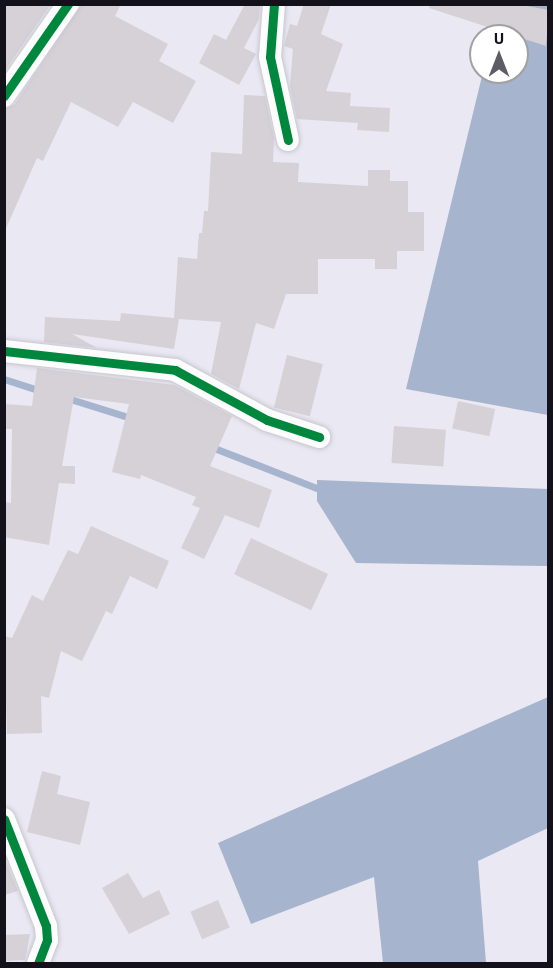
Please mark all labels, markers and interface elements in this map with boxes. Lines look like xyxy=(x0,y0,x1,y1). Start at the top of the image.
north arrow xyxy=(469,24,529,84)
text: U xyxy=(494,26,504,50)

